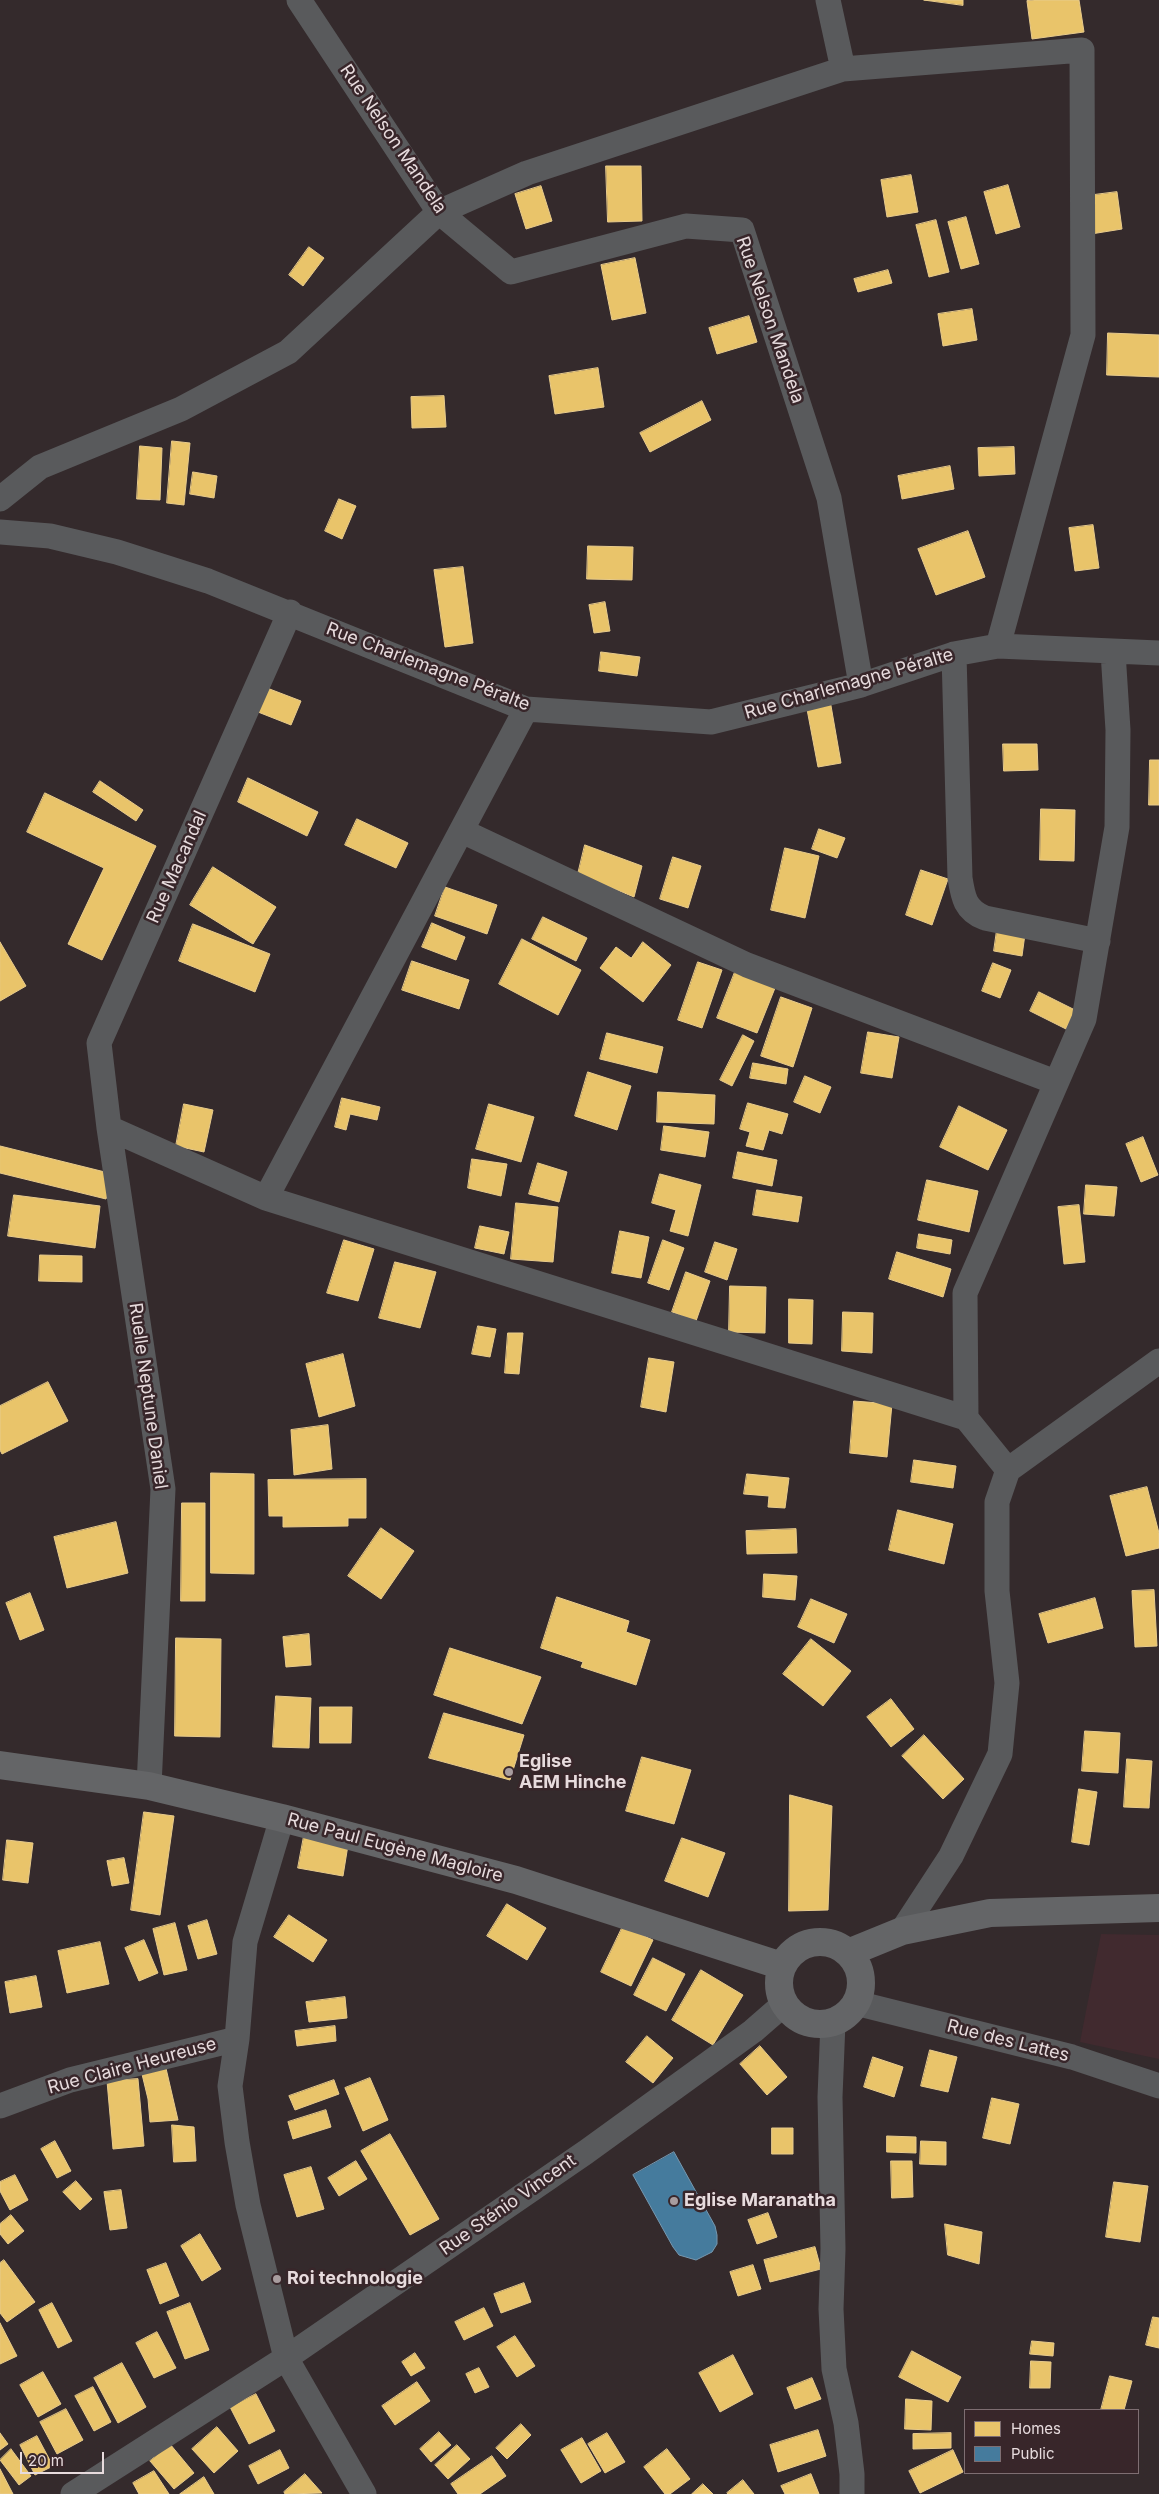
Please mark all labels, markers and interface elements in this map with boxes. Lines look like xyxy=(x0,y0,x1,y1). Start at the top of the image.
street label: Rue Nelson Mandela xyxy=(335,60,451,218)
street label: Rue Nelson Mandela xyxy=(731,234,809,406)
street label: Rue Charlemagne Péralte xyxy=(323,618,533,716)
street label: Rue Charlemagne Péralte xyxy=(742,644,956,724)
street label: Rue Macandal xyxy=(143,807,211,927)
street label: Ruelle Neptune Daniel xyxy=(124,1302,172,1490)
place label: Eglise AEM Hinche xyxy=(519,1751,626,1794)
marker: Eglise AEM Hinche xyxy=(503,1766,515,1778)
street label: Rue Paul Eugène Magloire xyxy=(285,1809,505,1887)
street label: Rue des Lattes xyxy=(945,2015,1071,2067)
street label: Rue Claire Heureuse xyxy=(45,2033,219,2099)
street label: Rue Sténio Vincent xyxy=(436,2150,580,2260)
place label: Eglise Maranatha xyxy=(684,2190,836,2212)
marker: Eglise Maranatha xyxy=(668,2195,680,2207)
place label: Roi technologie xyxy=(287,2268,423,2290)
marker: Roi technologie xyxy=(271,2273,283,2285)
legend xyxy=(964,2409,1139,2474)
text: Homes xyxy=(1011,2419,1061,2438)
scale bar xyxy=(22,2442,106,2474)
text: Public xyxy=(1011,2444,1054,2463)
text: 20 m xyxy=(28,2451,64,2470)

